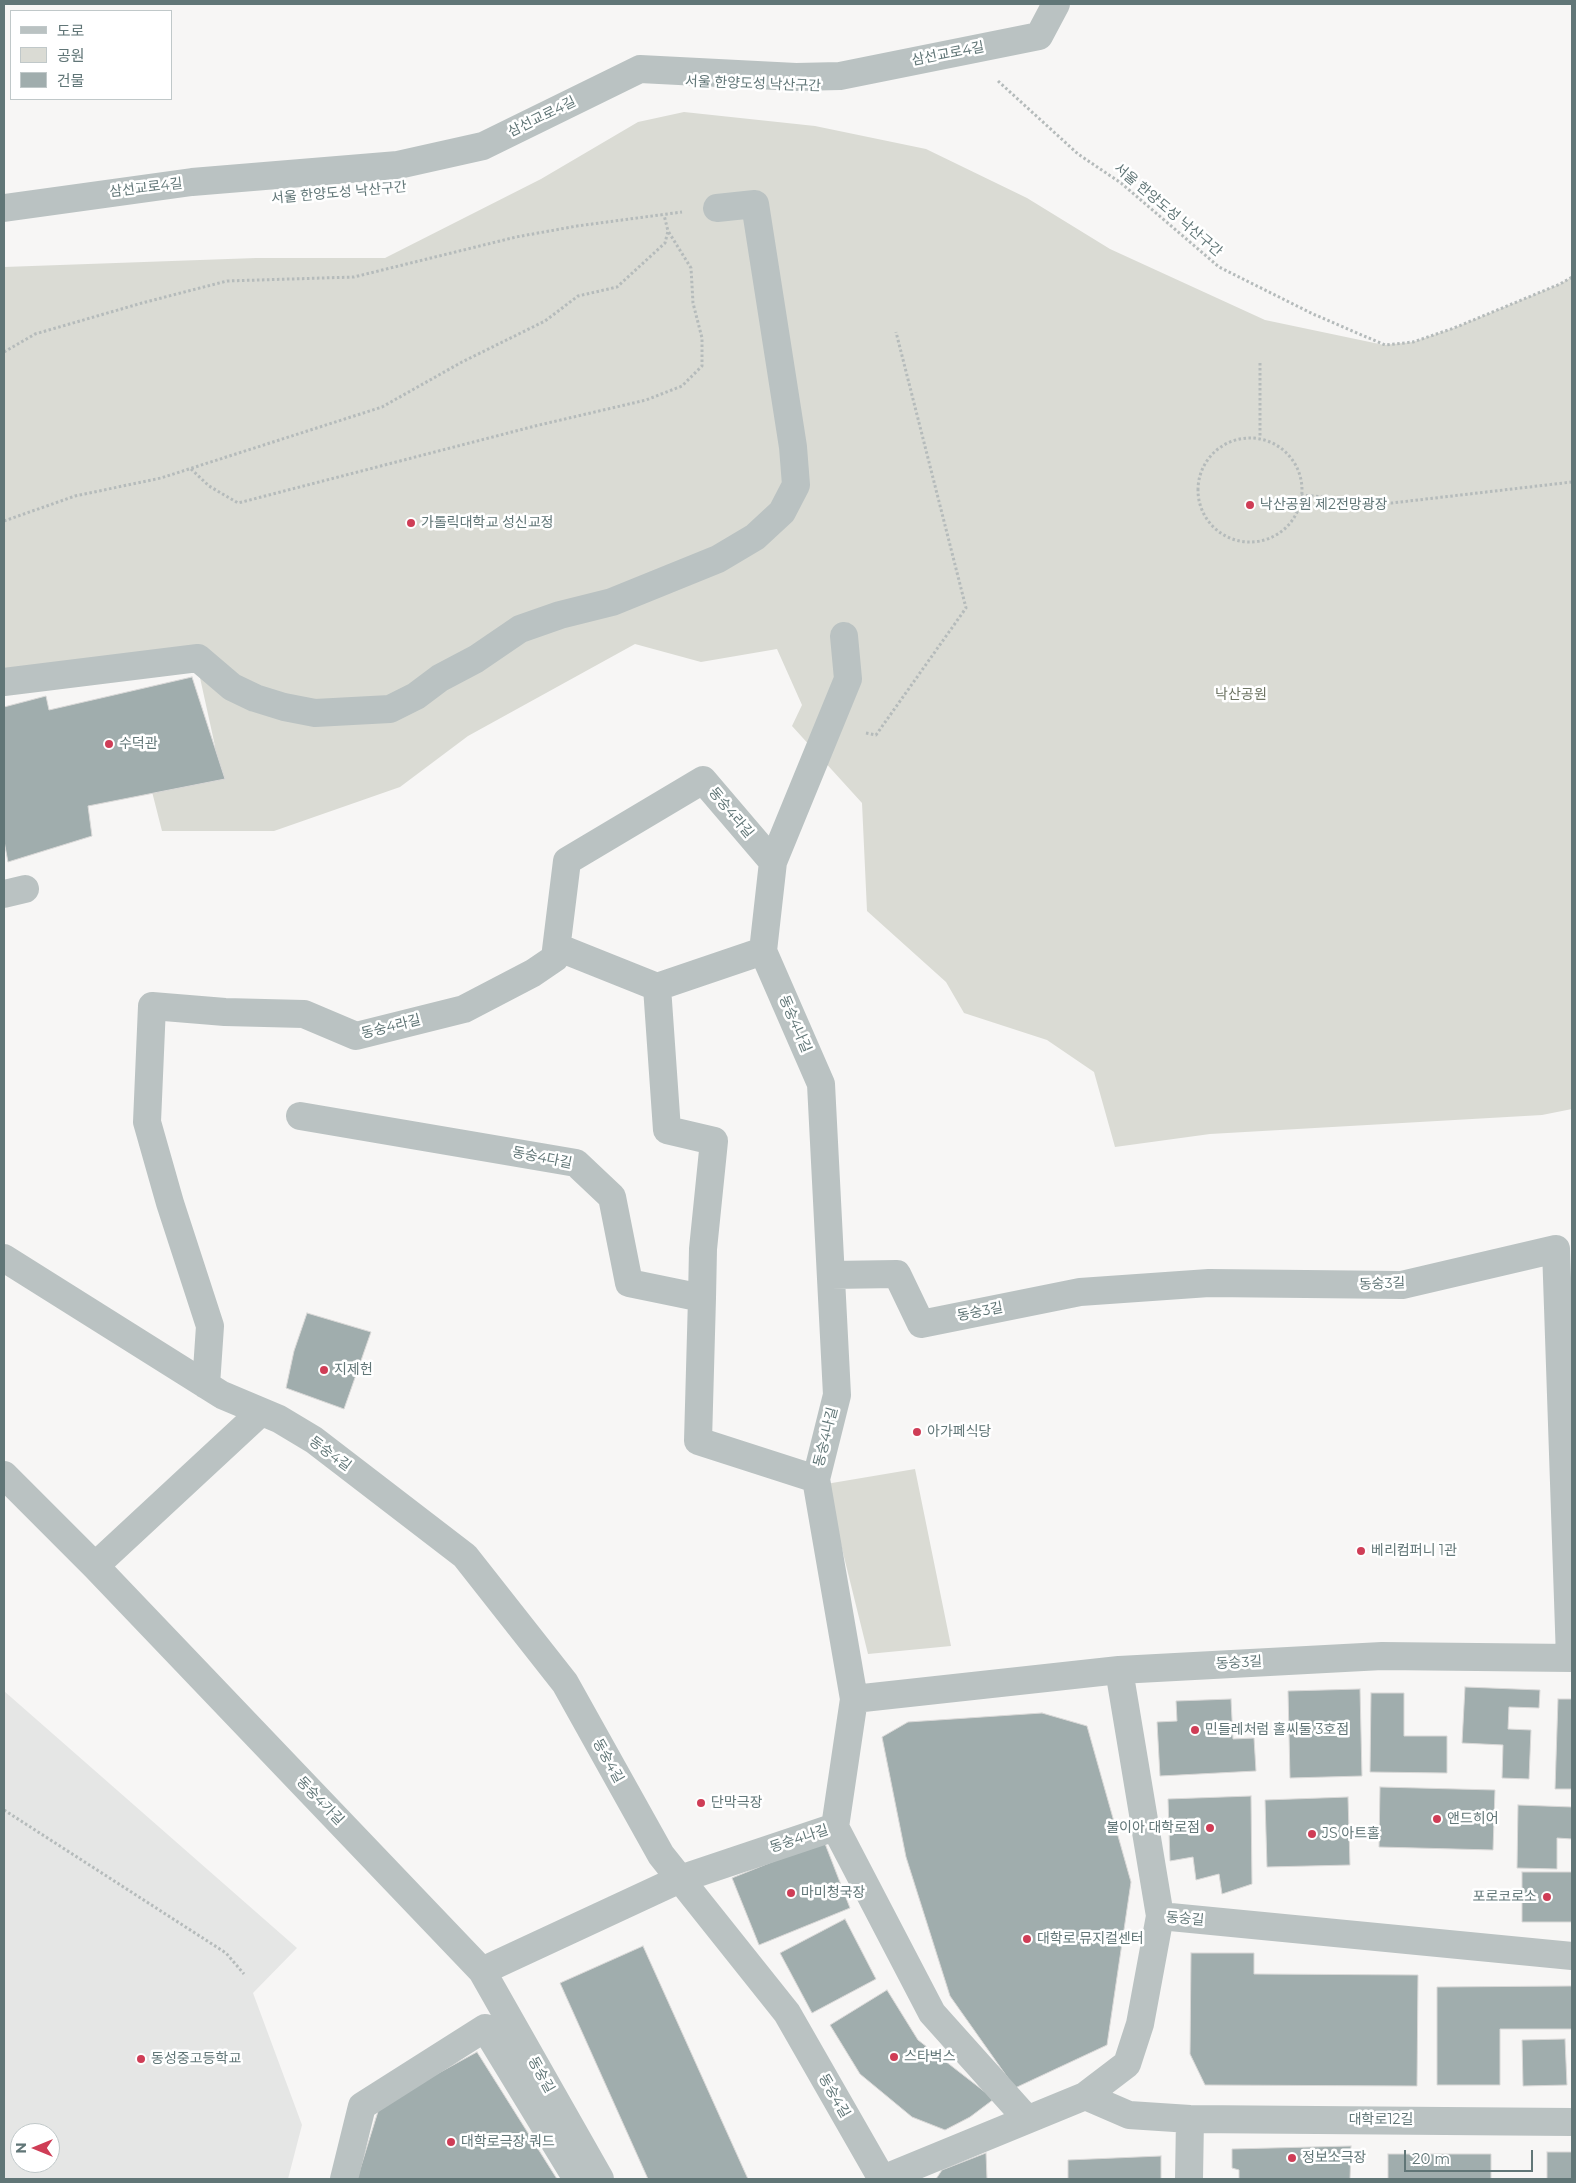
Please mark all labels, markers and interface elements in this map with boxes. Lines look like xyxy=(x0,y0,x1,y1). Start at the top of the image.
legend xyxy=(10,10,172,100)
text: 도로 xyxy=(57,21,85,40)
street label: 삼선교로4길 xyxy=(910,39,986,69)
text: 공원 xyxy=(57,46,85,65)
text: 건물 xyxy=(57,71,85,90)
street label: 서울 한양도성 낙산구간 xyxy=(685,73,821,95)
street label: 삼선교로4길 xyxy=(505,93,579,141)
street label: 서울 한양도성 낙산구간 xyxy=(1110,160,1226,260)
street label: 삼선교로4길 xyxy=(108,175,184,201)
street label: 서울 한양도성 낙산구간 xyxy=(270,179,408,207)
place label: 낙산공원 제2전망광장 xyxy=(1260,497,1388,513)
marker: 낙산공원 제2전망광장 xyxy=(1244,499,1256,511)
place label: 가톨릭대학교 성신교정 xyxy=(421,515,553,531)
marker: 가톨릭대학교 성신교정 xyxy=(405,517,417,529)
park label: 낙산공원 xyxy=(1215,687,1267,703)
place label: 수덕관 xyxy=(119,736,158,752)
marker: 수덕관 xyxy=(103,738,115,750)
street label: 동숭4라길 xyxy=(705,784,757,842)
street label: 동숭4나길 xyxy=(775,993,815,1055)
street label: 동숭4라길 xyxy=(359,1011,423,1043)
street label: 동숭4다길 xyxy=(511,1144,573,1172)
street label: 동숭3길 xyxy=(1358,1275,1406,1293)
street label: 동숭3길 xyxy=(956,1299,1004,1325)
place label: 지제헌 xyxy=(334,1362,373,1378)
marker: 지제헌 xyxy=(318,1364,330,1376)
street label: 동숭4나길 xyxy=(810,1405,842,1469)
place label: 아가페식당 xyxy=(927,1424,991,1440)
marker: 아가페식당 xyxy=(911,1426,923,1438)
street label: 동숭4길 xyxy=(306,1433,354,1475)
place label: 베리컴퍼니 1관 xyxy=(1371,1543,1457,1559)
marker: 베리컴퍼니 1관 xyxy=(1355,1545,1367,1557)
street label: 동숭3길 xyxy=(1215,1653,1263,1673)
place label: 민들레처럼 홀씨둘 3호점 xyxy=(1205,1722,1349,1738)
marker: 민들레처럼 홀씨둘 3호점 xyxy=(1189,1724,1201,1736)
street label: 동숭4길 xyxy=(589,1736,627,1786)
street label: 동숭4가길 xyxy=(293,1773,347,1829)
place label: 단막극장 xyxy=(711,1795,763,1811)
marker: 단막극장 xyxy=(695,1797,707,1809)
place label: 앤드히어 xyxy=(1447,1811,1499,1827)
marker: 앤드히어 xyxy=(1431,1813,1443,1825)
place label: 불이아 대학로점 xyxy=(1106,1820,1200,1836)
street label: 동숭4나길 xyxy=(768,1822,830,1856)
marker: 불이아 대학로점 xyxy=(1204,1822,1216,1834)
place label: JS 아트홀 xyxy=(1322,1826,1380,1842)
marker: JS 아트홀 xyxy=(1306,1828,1318,1840)
place label: 마미청국장 xyxy=(801,1885,865,1901)
marker: 마미청국장 xyxy=(785,1887,797,1899)
place label: 포로코로소 xyxy=(1473,1889,1537,1905)
marker: 포로코로소 xyxy=(1541,1891,1553,1903)
street label: 동숭길 xyxy=(1165,1909,1205,1929)
place label: 대학로 뮤지컬센터 xyxy=(1037,1931,1144,1947)
marker: 대학로 뮤지컬센터 xyxy=(1021,1933,1033,1945)
place label: 스타벅스 xyxy=(904,2049,956,2065)
place label: 동성중고등학교 xyxy=(151,2051,241,2067)
marker: 스타벅스 xyxy=(888,2051,900,2063)
marker: 동성중고등학교 xyxy=(135,2053,147,2065)
street label: 동숭길 xyxy=(524,2054,558,2096)
street label: 동숭4길 xyxy=(815,2071,853,2121)
street label: 대학로12길 xyxy=(1349,2112,1413,2128)
north arrow xyxy=(10,2123,60,2173)
place label: 대학로극장 쿼드 xyxy=(461,2134,555,2150)
marker: 대학로극장 쿼드 xyxy=(445,2136,457,2148)
scale bar xyxy=(1406,2140,1535,2172)
text: N xyxy=(12,2142,30,2154)
text: 20 m xyxy=(1412,2149,1450,2168)
place label: 정보소극장 xyxy=(1302,2150,1366,2166)
marker: 정보소극장 xyxy=(1286,2152,1298,2164)

